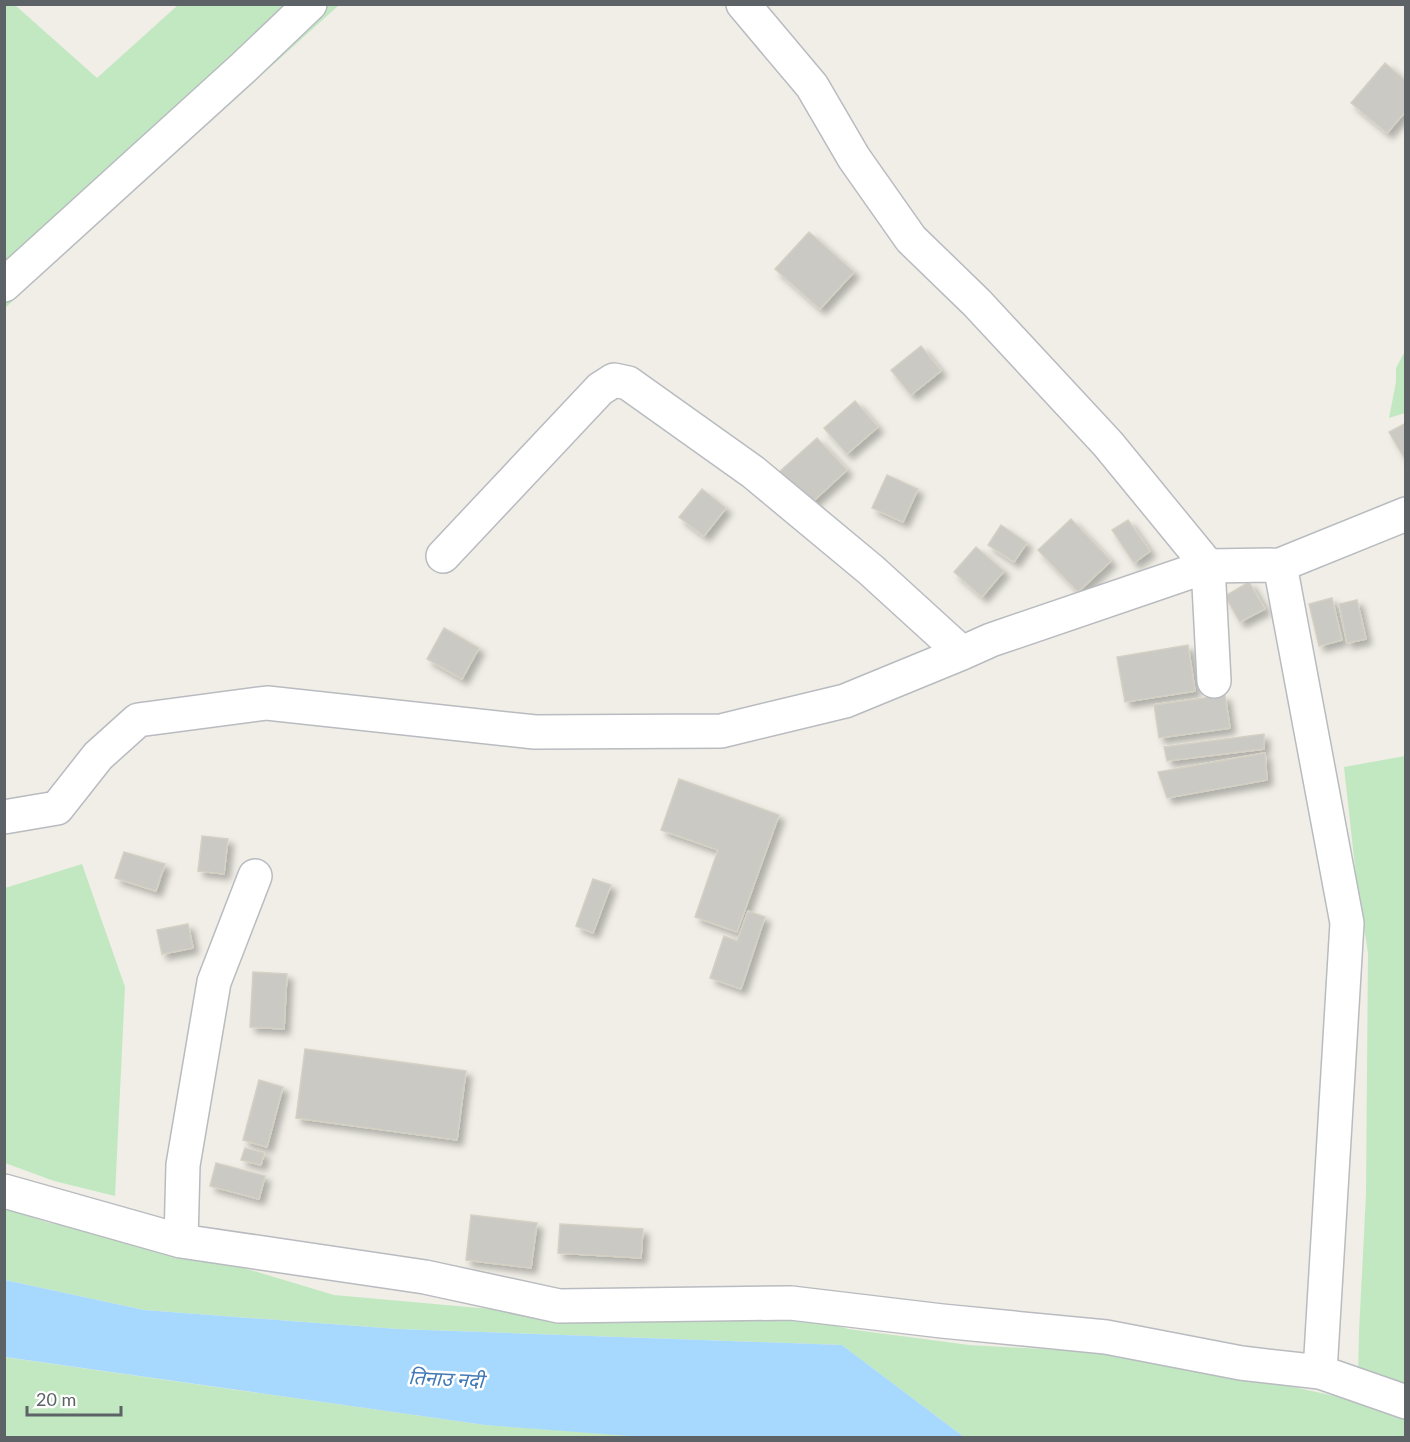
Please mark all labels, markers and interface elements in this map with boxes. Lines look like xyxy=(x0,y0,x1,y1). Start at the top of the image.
water label: तिनाउ नदी xyxy=(408,1364,488,1392)
scale bar xyxy=(27,1379,122,1417)
text: 20 m xyxy=(36,1388,76,1410)

